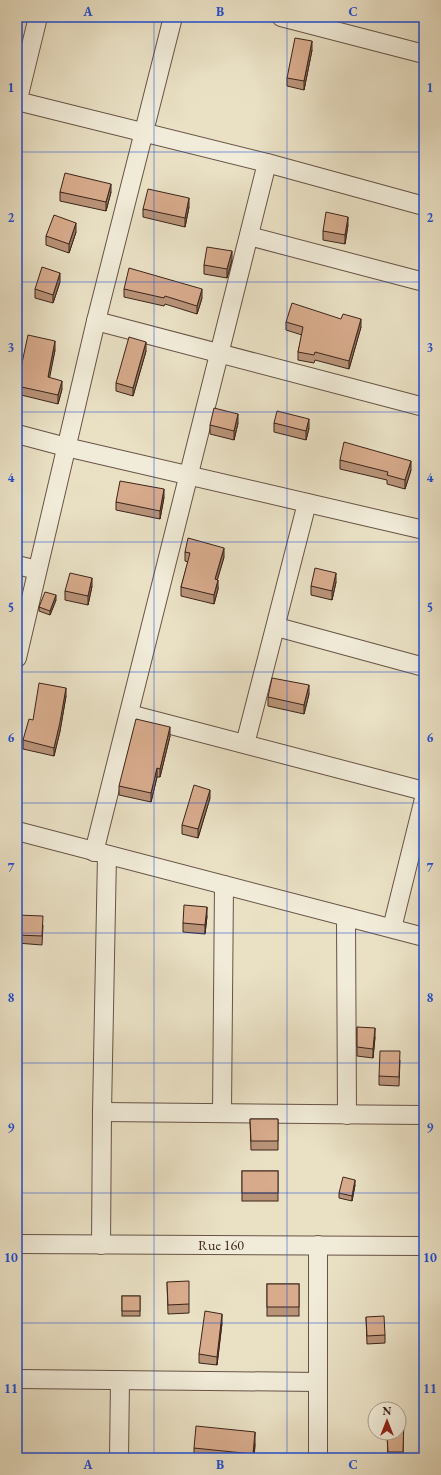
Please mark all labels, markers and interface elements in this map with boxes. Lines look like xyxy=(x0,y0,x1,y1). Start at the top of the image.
text: A xyxy=(82,3,93,20)
text: B xyxy=(216,3,224,20)
text: C xyxy=(348,3,358,20)
text: 1 xyxy=(8,79,15,96)
text: 1 xyxy=(427,79,434,96)
text: 2 xyxy=(8,209,15,226)
text: 2 xyxy=(427,209,434,226)
text: 3 xyxy=(8,339,15,356)
text: 3 xyxy=(427,339,434,356)
text: 4 xyxy=(8,469,15,486)
text: 4 xyxy=(427,469,434,486)
text: 5 xyxy=(8,599,14,616)
text: 5 xyxy=(427,599,433,616)
text: 6 xyxy=(8,729,15,746)
text: 6 xyxy=(427,729,434,746)
text: 7 xyxy=(8,859,15,876)
text: 7 xyxy=(427,859,434,876)
text: 8 xyxy=(8,989,15,1006)
text: 8 xyxy=(427,989,434,1006)
text: 9 xyxy=(8,1119,15,1136)
text: 9 xyxy=(427,1119,434,1136)
street label: Rue 160 xyxy=(198,1236,244,1254)
text: 10 xyxy=(4,1249,18,1266)
text: 10 xyxy=(423,1249,437,1266)
text: 11 xyxy=(4,1380,18,1397)
text: 11 xyxy=(423,1380,437,1397)
north arrow xyxy=(367,1401,407,1441)
text: N xyxy=(383,1404,392,1418)
text: A xyxy=(82,1456,93,1473)
text: B xyxy=(216,1456,224,1473)
text: C xyxy=(348,1456,358,1473)

